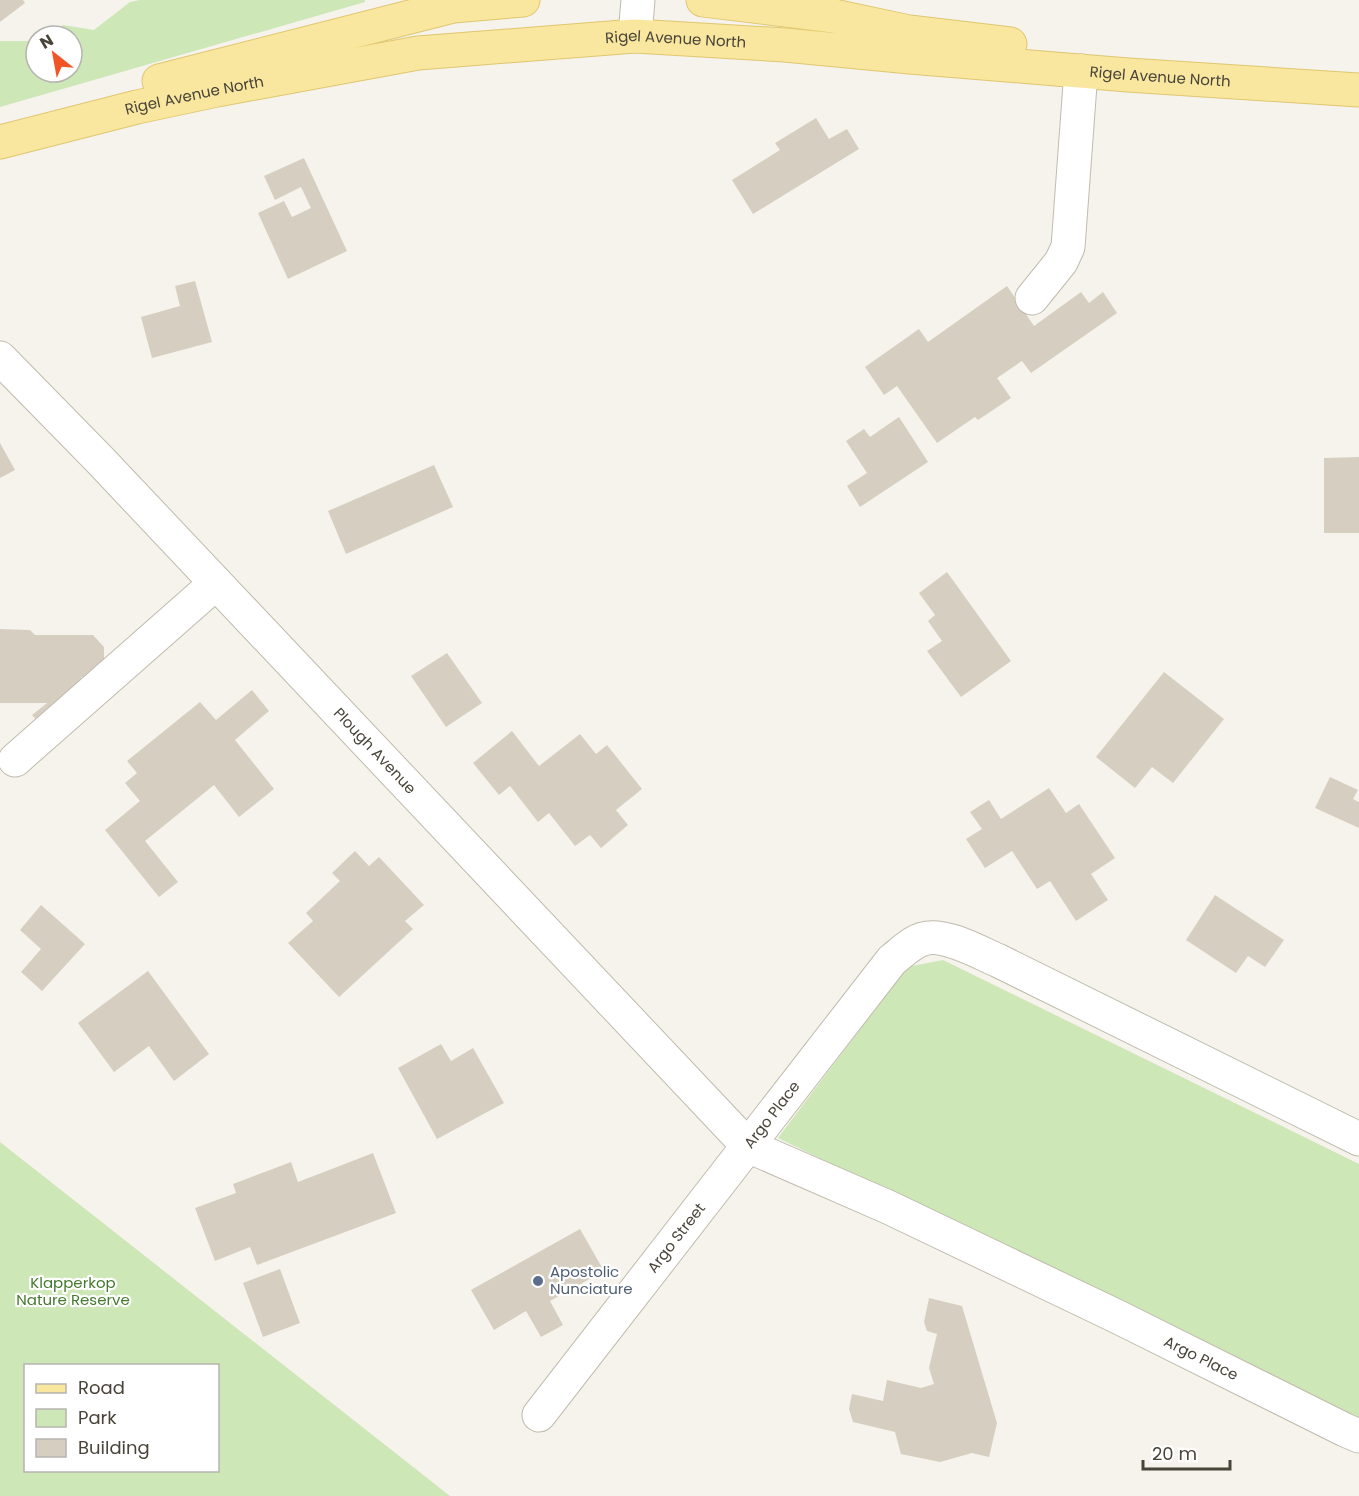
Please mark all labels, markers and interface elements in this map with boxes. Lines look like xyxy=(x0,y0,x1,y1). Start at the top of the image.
north arrow xyxy=(24,24,84,84)
street label: Rigel Avenue North xyxy=(604,25,747,53)
text: N xyxy=(35,29,58,55)
street label: Rigel Avenue North xyxy=(1089,61,1231,92)
street label: Rigel Avenue North xyxy=(123,71,265,120)
street label: Plough Avenue xyxy=(329,703,421,798)
street label: Argo Place xyxy=(739,1076,804,1153)
street label: Argo Street xyxy=(642,1198,710,1277)
place label: Apostolic Nunciature xyxy=(550,1261,633,1299)
park label: Klapperkop Nature Reserve xyxy=(16,1272,130,1310)
marker: Apostolic Nunciature xyxy=(531,1274,545,1288)
street label: Argo Place xyxy=(1161,1331,1242,1385)
legend xyxy=(24,1364,219,1472)
text: Road xyxy=(78,1375,125,1400)
text: Park xyxy=(78,1405,117,1430)
scale bar xyxy=(1143,1433,1230,1471)
text: Building xyxy=(78,1435,150,1460)
text: 20 m xyxy=(1152,1441,1197,1466)

